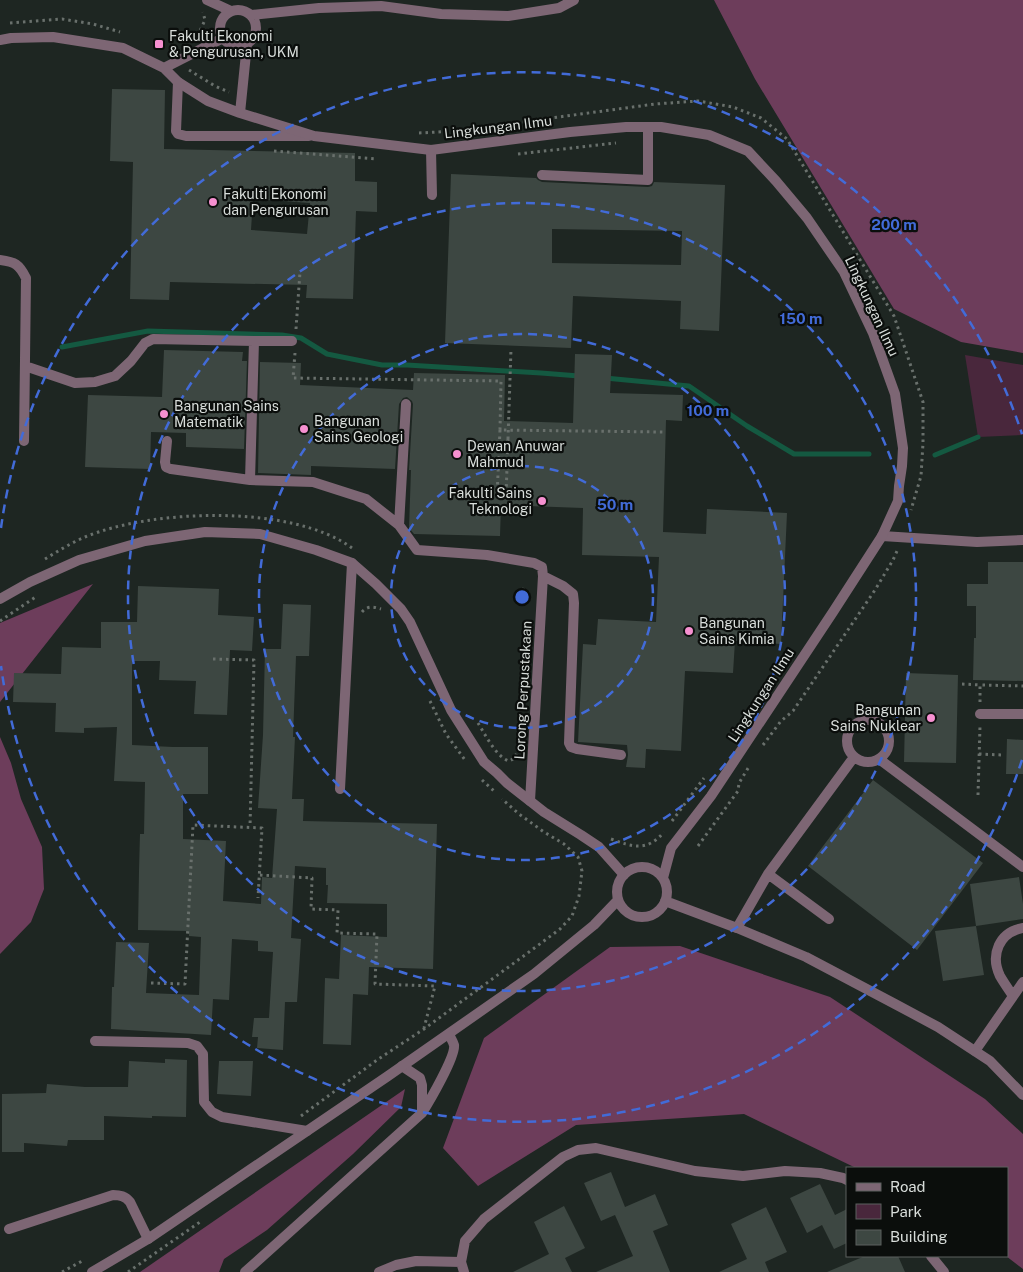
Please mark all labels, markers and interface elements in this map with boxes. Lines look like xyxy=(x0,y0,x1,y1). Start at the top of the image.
place label: Fakulti Ekonomi & Pengurusan, UKM xyxy=(169,28,299,60)
marker: Fakulti Ekonomi & Pengurusan, UKM xyxy=(153,38,165,50)
street label: Lingkungan Ilmu xyxy=(443,112,553,142)
place label: Fakulti Ekonomi dan Pengurusan xyxy=(223,186,329,218)
marker: Fakulti Ekonomi dan Pengurusan xyxy=(207,196,219,208)
text: 200 m xyxy=(871,216,917,233)
street label: Lingkungan Ilmu xyxy=(842,253,902,359)
text: 150 m xyxy=(779,310,823,327)
place label: Bangunan Sains Matematik xyxy=(174,398,279,430)
text: 100 m xyxy=(687,402,729,419)
marker: Bangunan Sains Matematik xyxy=(158,408,170,420)
place label: Bangunan Sains Geologi xyxy=(314,413,403,445)
marker: Bangunan Sains Geologi xyxy=(298,423,310,435)
place label: Dewan Anuwar Mahmud xyxy=(467,438,565,470)
marker: Dewan Anuwar Mahmud xyxy=(451,448,463,460)
place label: Fakulti Sains Teknologi xyxy=(448,485,532,517)
marker: Fakulti Sains Teknologi xyxy=(536,495,548,507)
text: 50 m xyxy=(597,496,633,513)
centre of rings xyxy=(513,588,531,606)
place label: Bangunan Sains Kimia xyxy=(699,615,775,647)
street label: Lorong Perpustakaan xyxy=(511,620,535,760)
marker: Bangunan Sains Kimia xyxy=(683,625,695,637)
street label: Lingkungan Ilmu xyxy=(725,645,797,745)
place label: Bangunan Sains Nuklear xyxy=(830,702,921,734)
marker: Bangunan Sains Nuklear xyxy=(925,712,937,724)
legend xyxy=(846,1167,1008,1257)
text: Road xyxy=(890,1178,926,1195)
text: Park xyxy=(890,1203,922,1220)
text: Building xyxy=(890,1228,948,1245)

